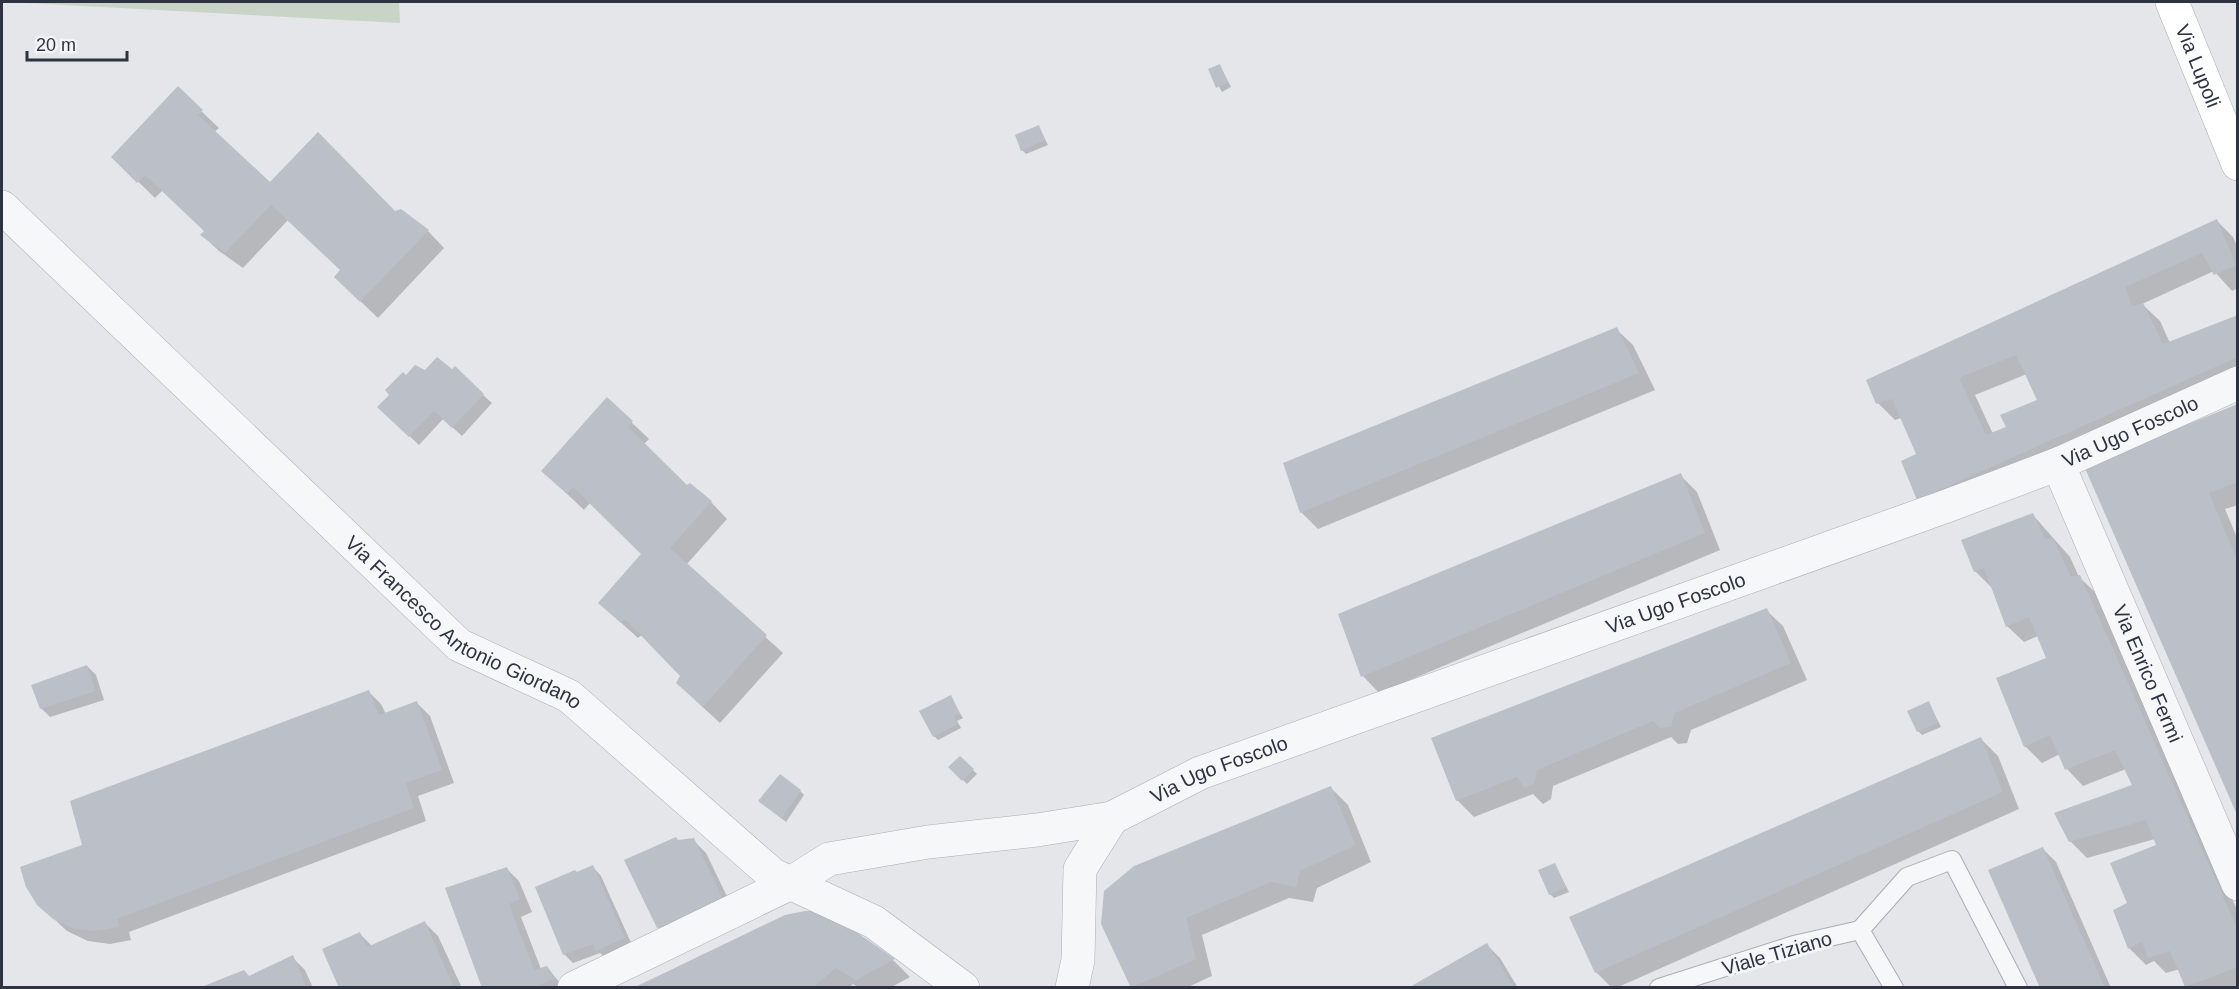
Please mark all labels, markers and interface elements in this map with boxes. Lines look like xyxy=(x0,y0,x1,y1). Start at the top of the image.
street label: Via Lupoli xyxy=(2171,21,2225,111)
scale bar xyxy=(27,24,128,62)
text: 20 m xyxy=(36,35,76,55)
street label: Via Ugo Foscolo xyxy=(2059,391,2201,472)
street label: Via Francesco Antonio Giordano xyxy=(341,531,586,713)
street label: Via Ugo Foscolo xyxy=(1603,568,1748,638)
street label: Via Enrico Fermi xyxy=(2109,601,2187,746)
street label: Via Ugo Foscolo xyxy=(1147,732,1291,807)
street label: Viale Tiziano xyxy=(1720,927,1834,979)

